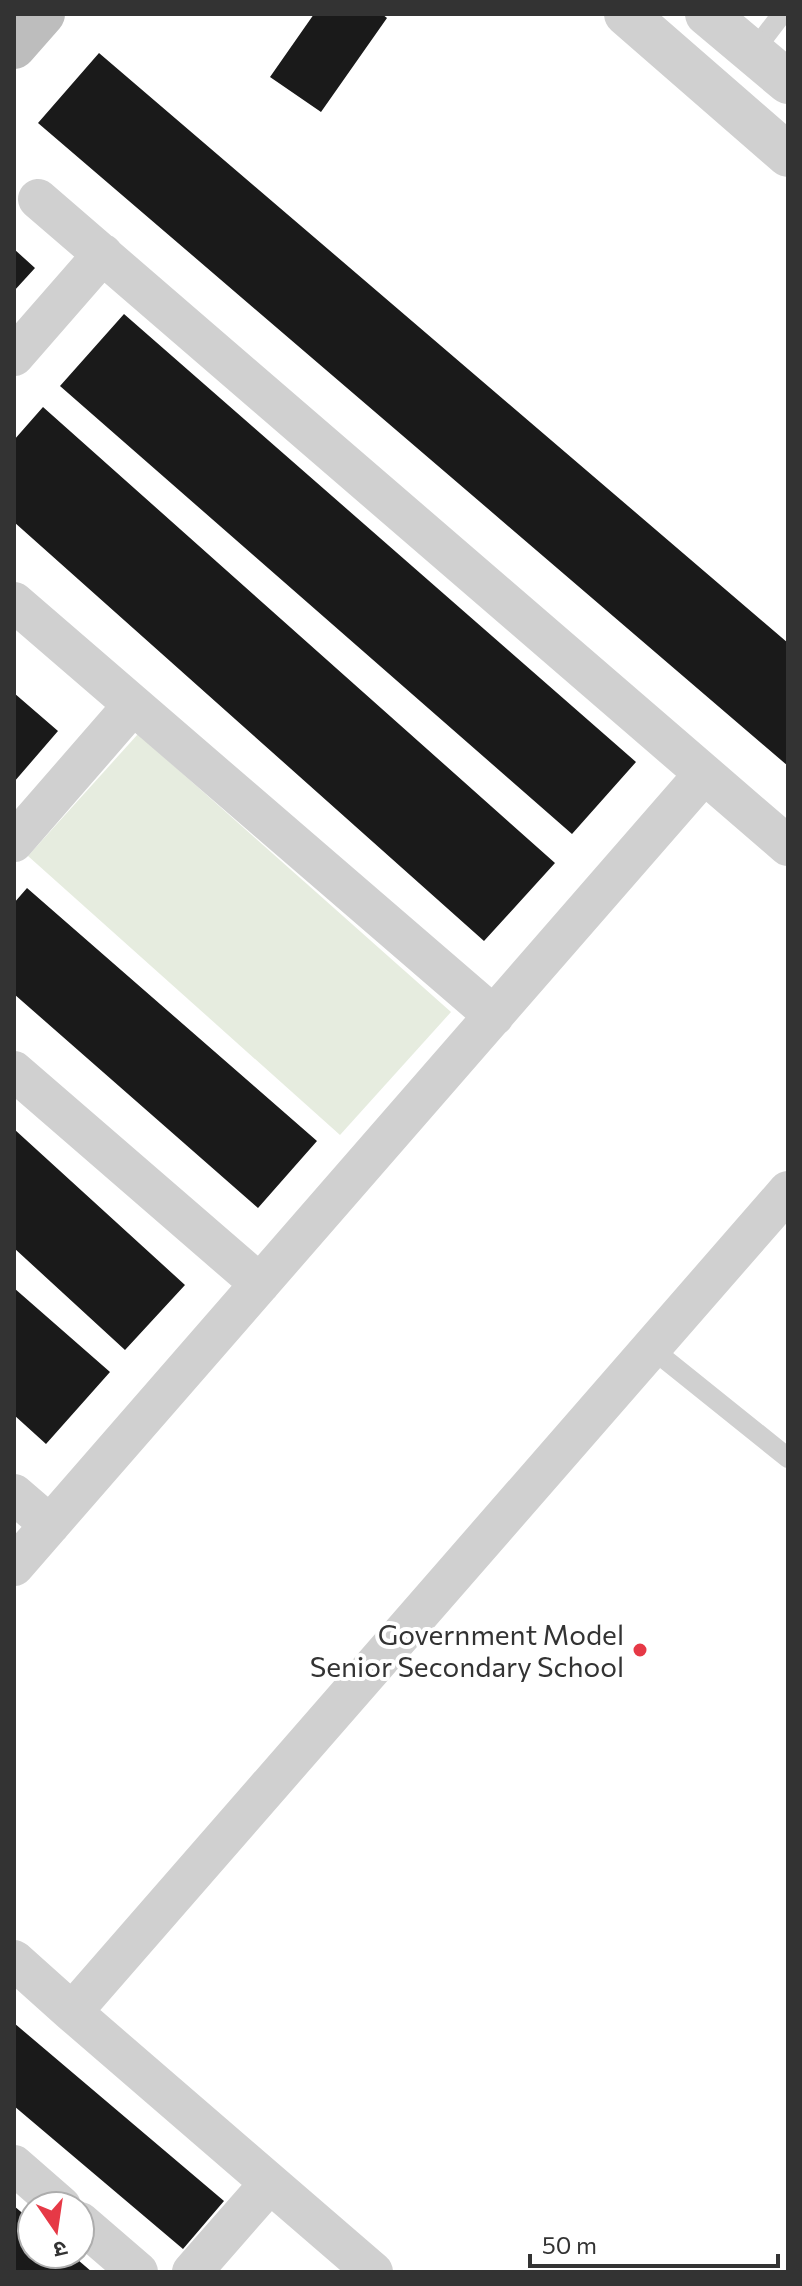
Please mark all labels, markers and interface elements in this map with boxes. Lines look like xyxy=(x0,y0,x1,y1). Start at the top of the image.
place label: Government Model Senior Secondary School xyxy=(310,1617,624,1683)
marker: Government Model Senior Secondary School xyxy=(631,1641,649,1659)
north arrow xyxy=(16,2190,96,2270)
scale bar xyxy=(530,2218,778,2268)
text: 50 m xyxy=(542,2230,597,2259)
text: उ xyxy=(50,2235,70,2265)

